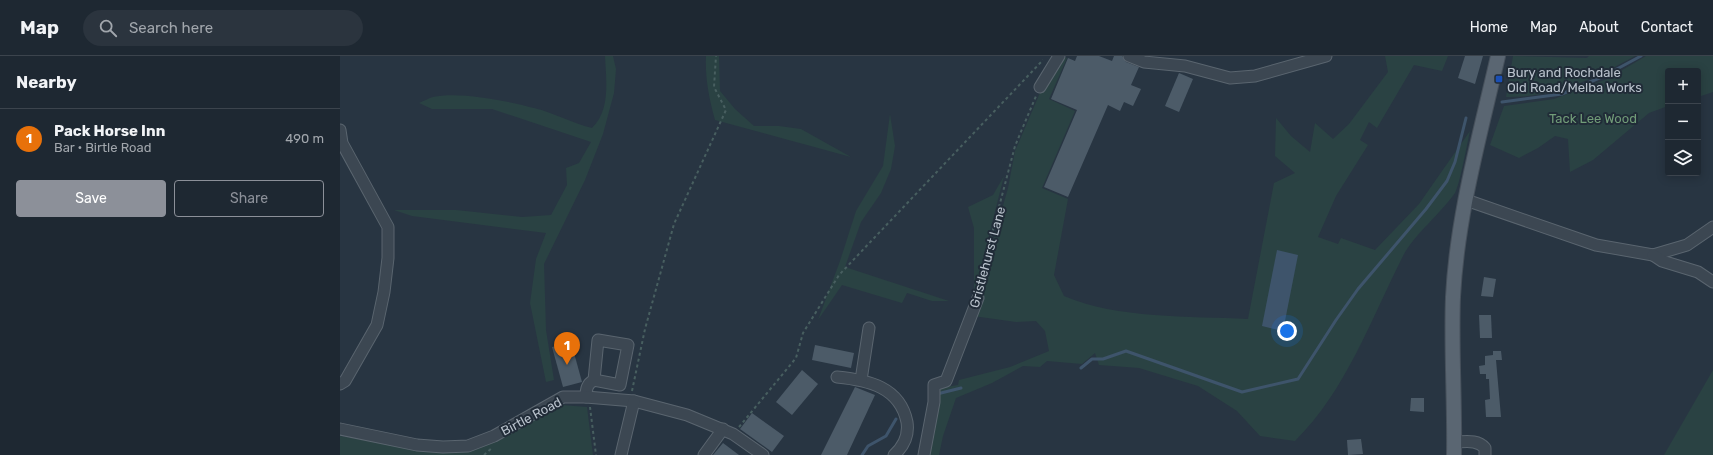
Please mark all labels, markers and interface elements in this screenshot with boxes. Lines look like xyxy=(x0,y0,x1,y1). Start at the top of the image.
search box xyxy=(83,10,363,46)
text: Map xyxy=(20,16,59,39)
icon: search xyxy=(97,17,119,39)
text: Search here xyxy=(129,19,213,37)
text: Home xyxy=(1470,19,1508,36)
text: Map xyxy=(1530,19,1557,36)
text: About xyxy=(1579,19,1619,36)
text: Contact xyxy=(1641,19,1693,36)
place label: Bury and Rochdale Old Road/Melba Works xyxy=(1507,65,1642,95)
map controls xyxy=(1665,68,1701,176)
button: + xyxy=(1665,68,1701,104)
text: Nearby xyxy=(16,72,77,92)
marker: Bury and Rochdale Old Road/Melba Works xyxy=(1494,74,1504,84)
button: − xyxy=(1665,104,1701,140)
park label: Tack Lee Wood xyxy=(1549,111,1637,126)
text: Pack Horse Inn xyxy=(54,122,165,140)
text: 1 xyxy=(26,131,32,146)
text: 490 m xyxy=(285,131,324,146)
text: Bar · Birtle Road xyxy=(54,140,151,155)
button: layers xyxy=(1665,140,1701,176)
button: Save xyxy=(16,180,166,217)
button: Share xyxy=(174,180,324,217)
street label: Gristlehurst Lane xyxy=(967,205,1008,309)
your location xyxy=(1277,321,1297,341)
pin: 1 xyxy=(554,332,580,365)
street label: Birtle Road xyxy=(498,394,564,439)

